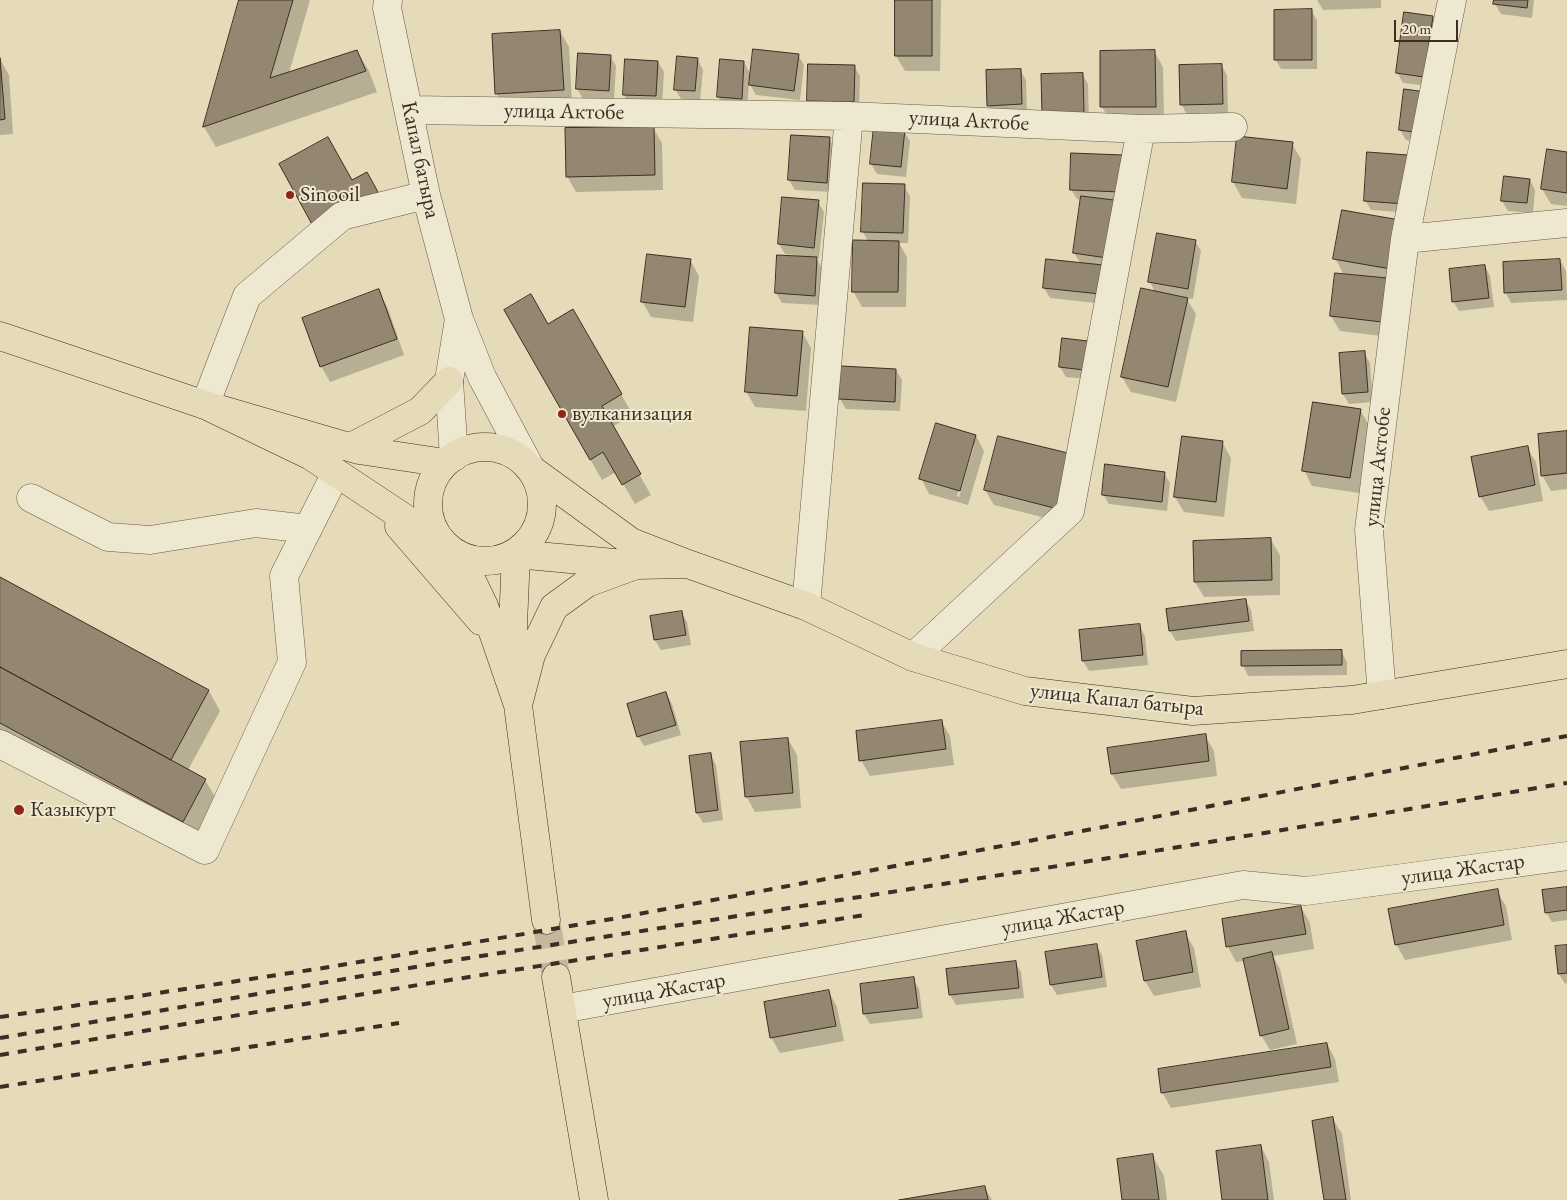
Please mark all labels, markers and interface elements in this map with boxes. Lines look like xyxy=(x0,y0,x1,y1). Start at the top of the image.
scale bar xyxy=(1397,10,1461,42)
text: 20 m xyxy=(1402,19,1431,38)
street label: улица Актобе xyxy=(504,98,624,126)
street label: Капал батыра xyxy=(395,99,445,221)
street label: улица Актобе xyxy=(908,105,1030,137)
place label: Sinooil xyxy=(300,182,360,208)
marker: Sinooil xyxy=(284,189,296,201)
place label: вулканизация xyxy=(572,401,693,427)
street label: улица Актобе xyxy=(1359,406,1397,528)
marker: вулканизация xyxy=(556,408,568,420)
street label: улица Капал батыра xyxy=(1029,678,1205,722)
place label: Казыкурт xyxy=(30,797,116,823)
marker: Казыкурт xyxy=(12,803,26,817)
street label: улица Жастар xyxy=(1400,848,1526,892)
street label: улица Жастар xyxy=(999,894,1127,942)
street label: улица Жастар xyxy=(600,967,728,1015)

